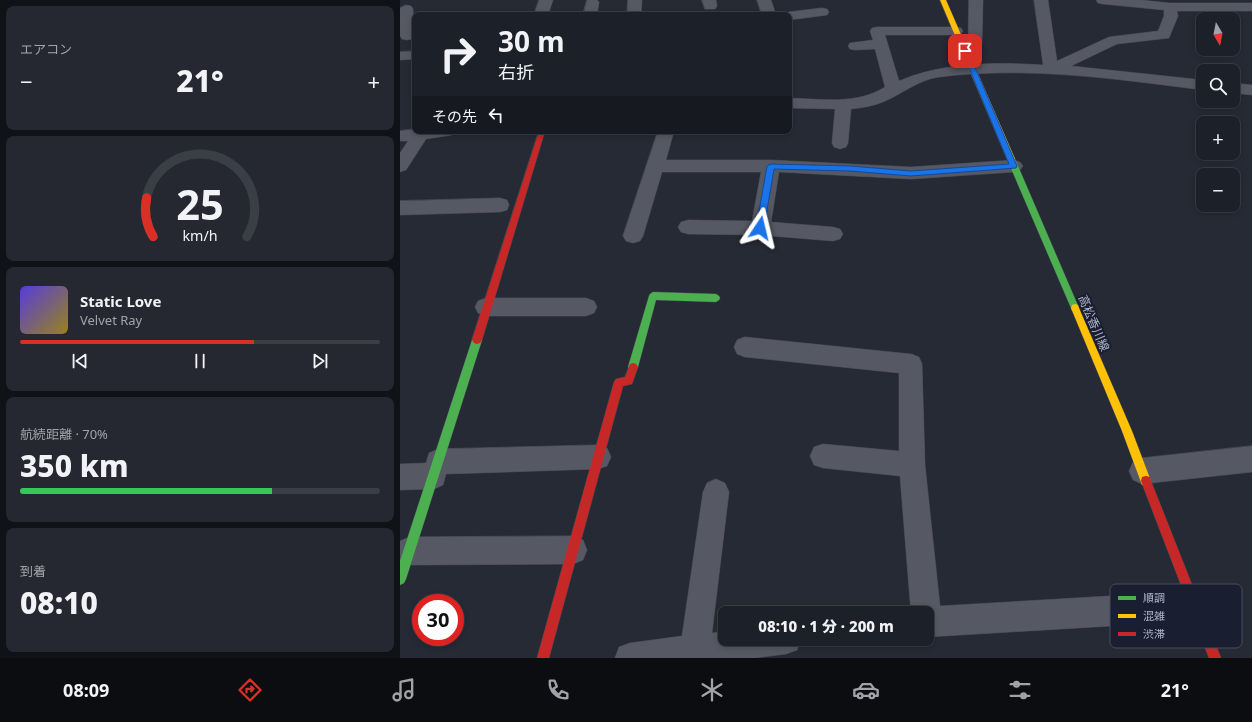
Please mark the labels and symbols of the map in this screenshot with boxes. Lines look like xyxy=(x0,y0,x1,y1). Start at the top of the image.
north arrow xyxy=(1196,12,1240,56)
pin xyxy=(948,34,982,68)
position arrow xyxy=(739,207,781,249)
street label: 高松香川線 xyxy=(1074,292,1114,354)
legend xyxy=(1110,584,1242,648)
text: 順調 xyxy=(1143,590,1165,605)
speed limit sign: 30 xyxy=(412,594,464,646)
text: 混雑 xyxy=(1143,608,1165,623)
text: 渋滞 xyxy=(1143,626,1165,641)

